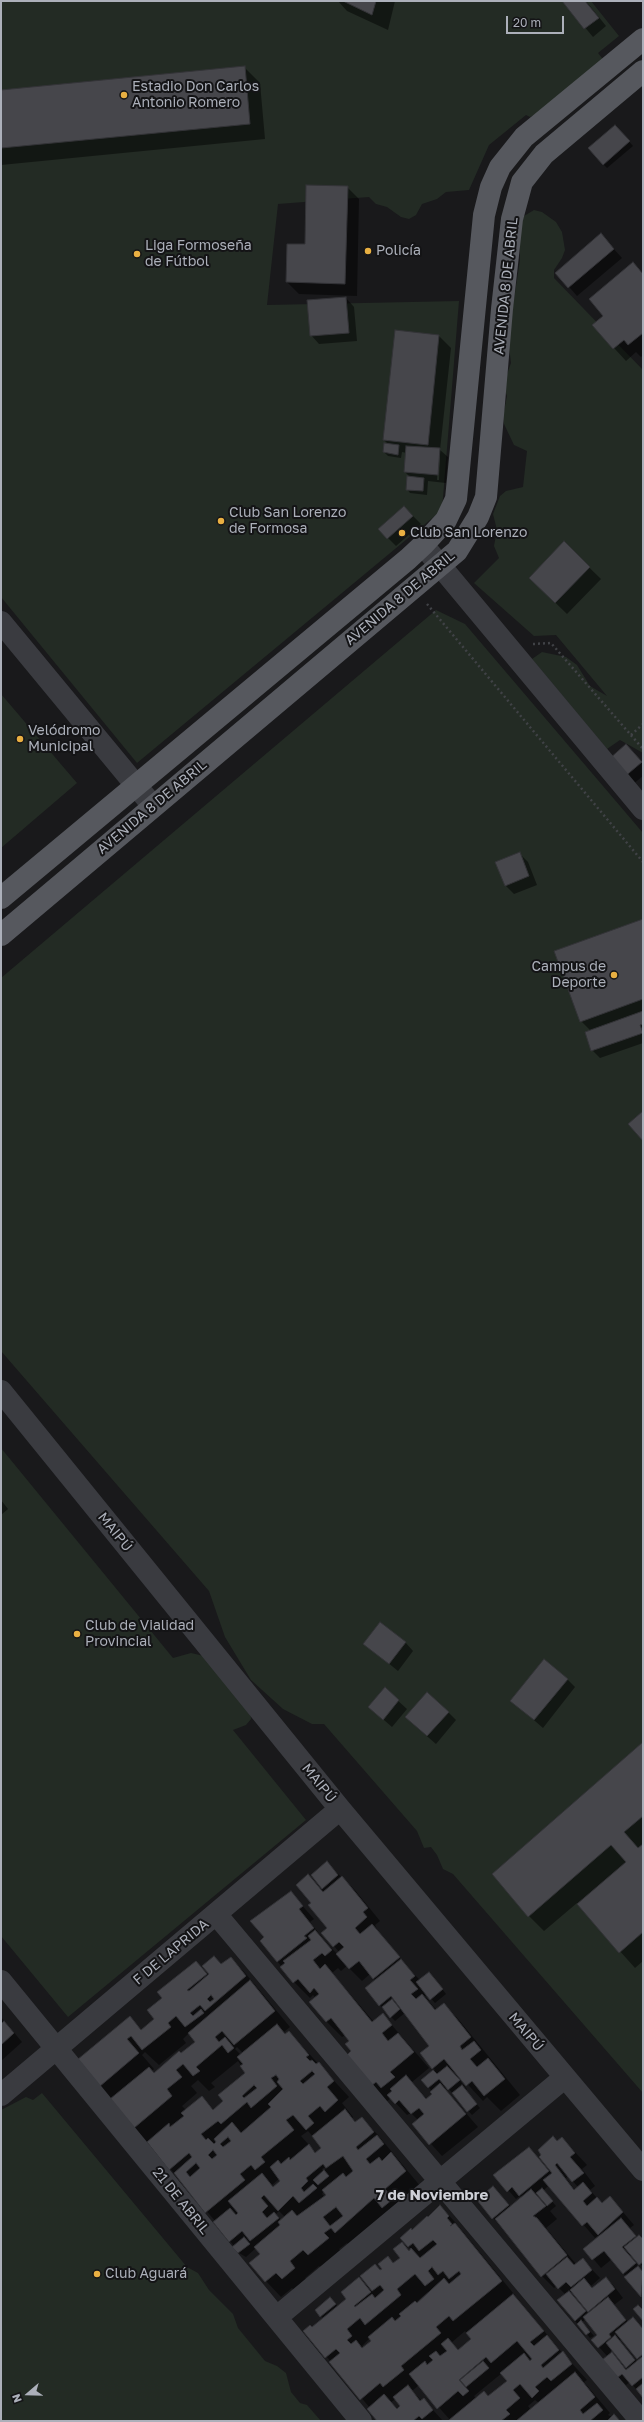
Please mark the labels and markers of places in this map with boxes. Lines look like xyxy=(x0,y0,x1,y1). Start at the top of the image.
place label: Estadio Don Carlos Antonio Romero xyxy=(132,79,259,112)
marker: Estadio Don Carlos Antonio Romero xyxy=(119,90,129,100)
place label: Liga Formoseña de Fútbol xyxy=(145,238,252,270)
place label: Policía xyxy=(376,243,421,259)
marker: Policía xyxy=(363,246,373,256)
marker: Liga Formoseña de Fútbol xyxy=(132,249,142,259)
place label: Club San Lorenzo de Formosa xyxy=(229,505,346,538)
marker: Club San Lorenzo de Formosa xyxy=(216,516,226,526)
place label: Club San Lorenzo xyxy=(410,525,527,541)
marker: Club San Lorenzo xyxy=(397,528,407,538)
place label: Velódromo Municipal xyxy=(28,723,101,756)
marker: Velódromo Municipal xyxy=(15,734,25,744)
place label: Campus de Deporte xyxy=(531,959,606,992)
marker: Campus de Deporte xyxy=(609,970,619,980)
place label: Club de Vialidad Provincial xyxy=(85,1618,194,1650)
marker: Club de Vialidad Provincial xyxy=(72,1629,82,1639)
place label: Club Aguará xyxy=(105,2266,187,2282)
marker: Club Aguará xyxy=(92,2269,102,2279)

